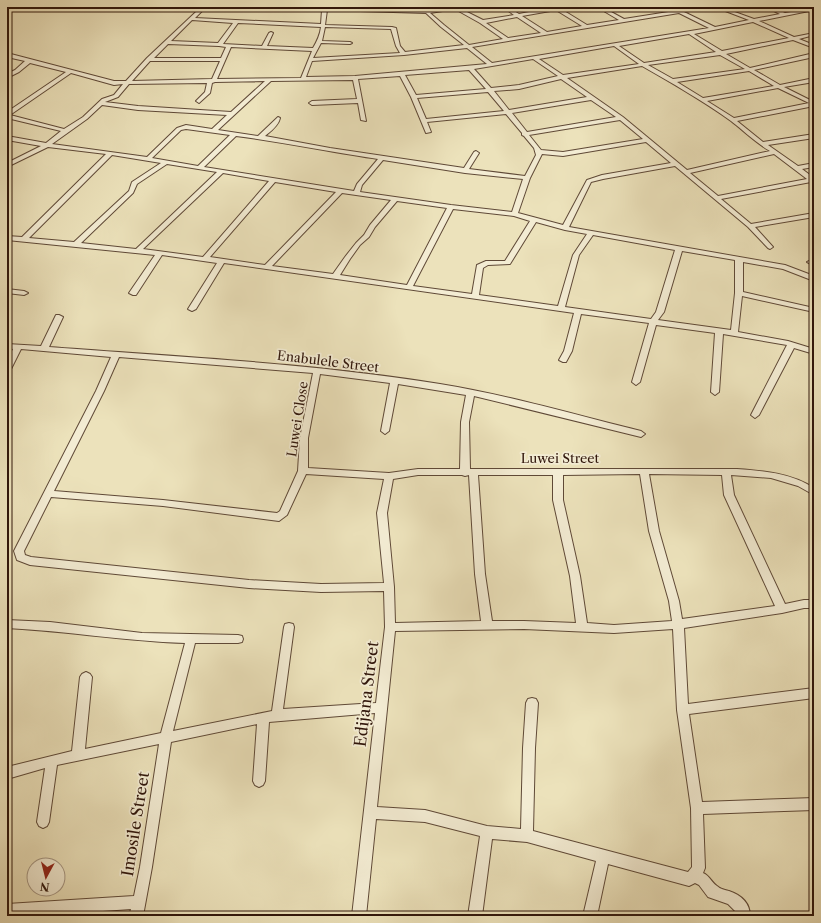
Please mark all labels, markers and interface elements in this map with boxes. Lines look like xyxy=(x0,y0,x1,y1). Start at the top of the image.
street label: Enabulele Street xyxy=(276,347,380,375)
street label: Luwei Close xyxy=(283,380,311,458)
street label: Luwei Street xyxy=(521,450,600,466)
street label: Edijana Street xyxy=(350,640,382,748)
street label: Imosile Street xyxy=(117,770,153,878)
north arrow xyxy=(26,857,66,897)
text: N xyxy=(39,879,50,894)

